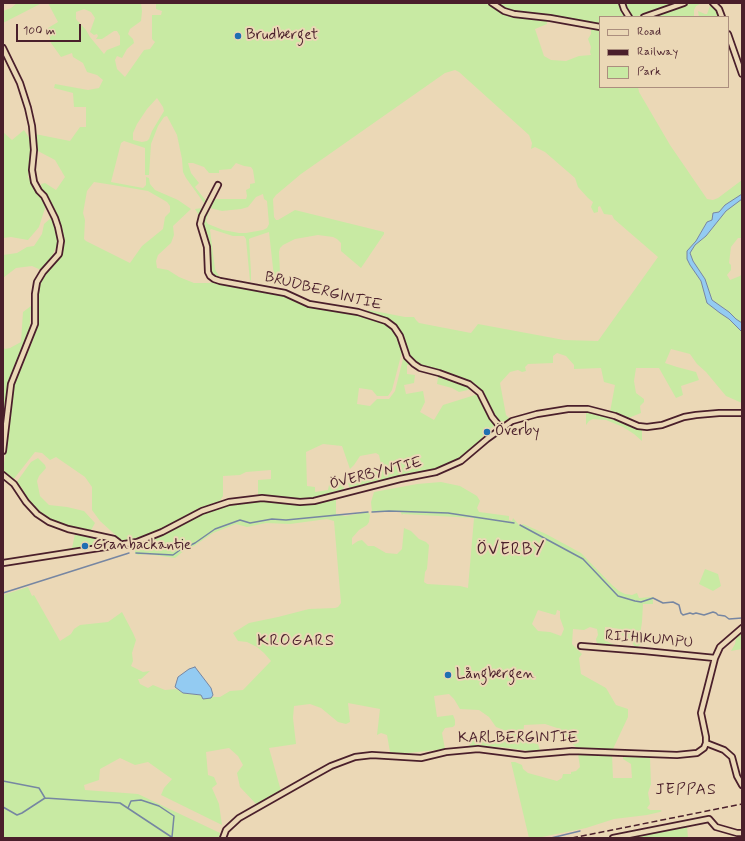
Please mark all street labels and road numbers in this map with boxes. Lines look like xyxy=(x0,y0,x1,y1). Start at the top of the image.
street label: BRUDBERGINTIE xyxy=(263,269,383,315)
street label: ÖVERBYNTIE xyxy=(328,454,424,494)
street label: RIIHIKUMPU xyxy=(604,627,694,653)
street label: KARLBERGINTIE xyxy=(458,730,578,748)

